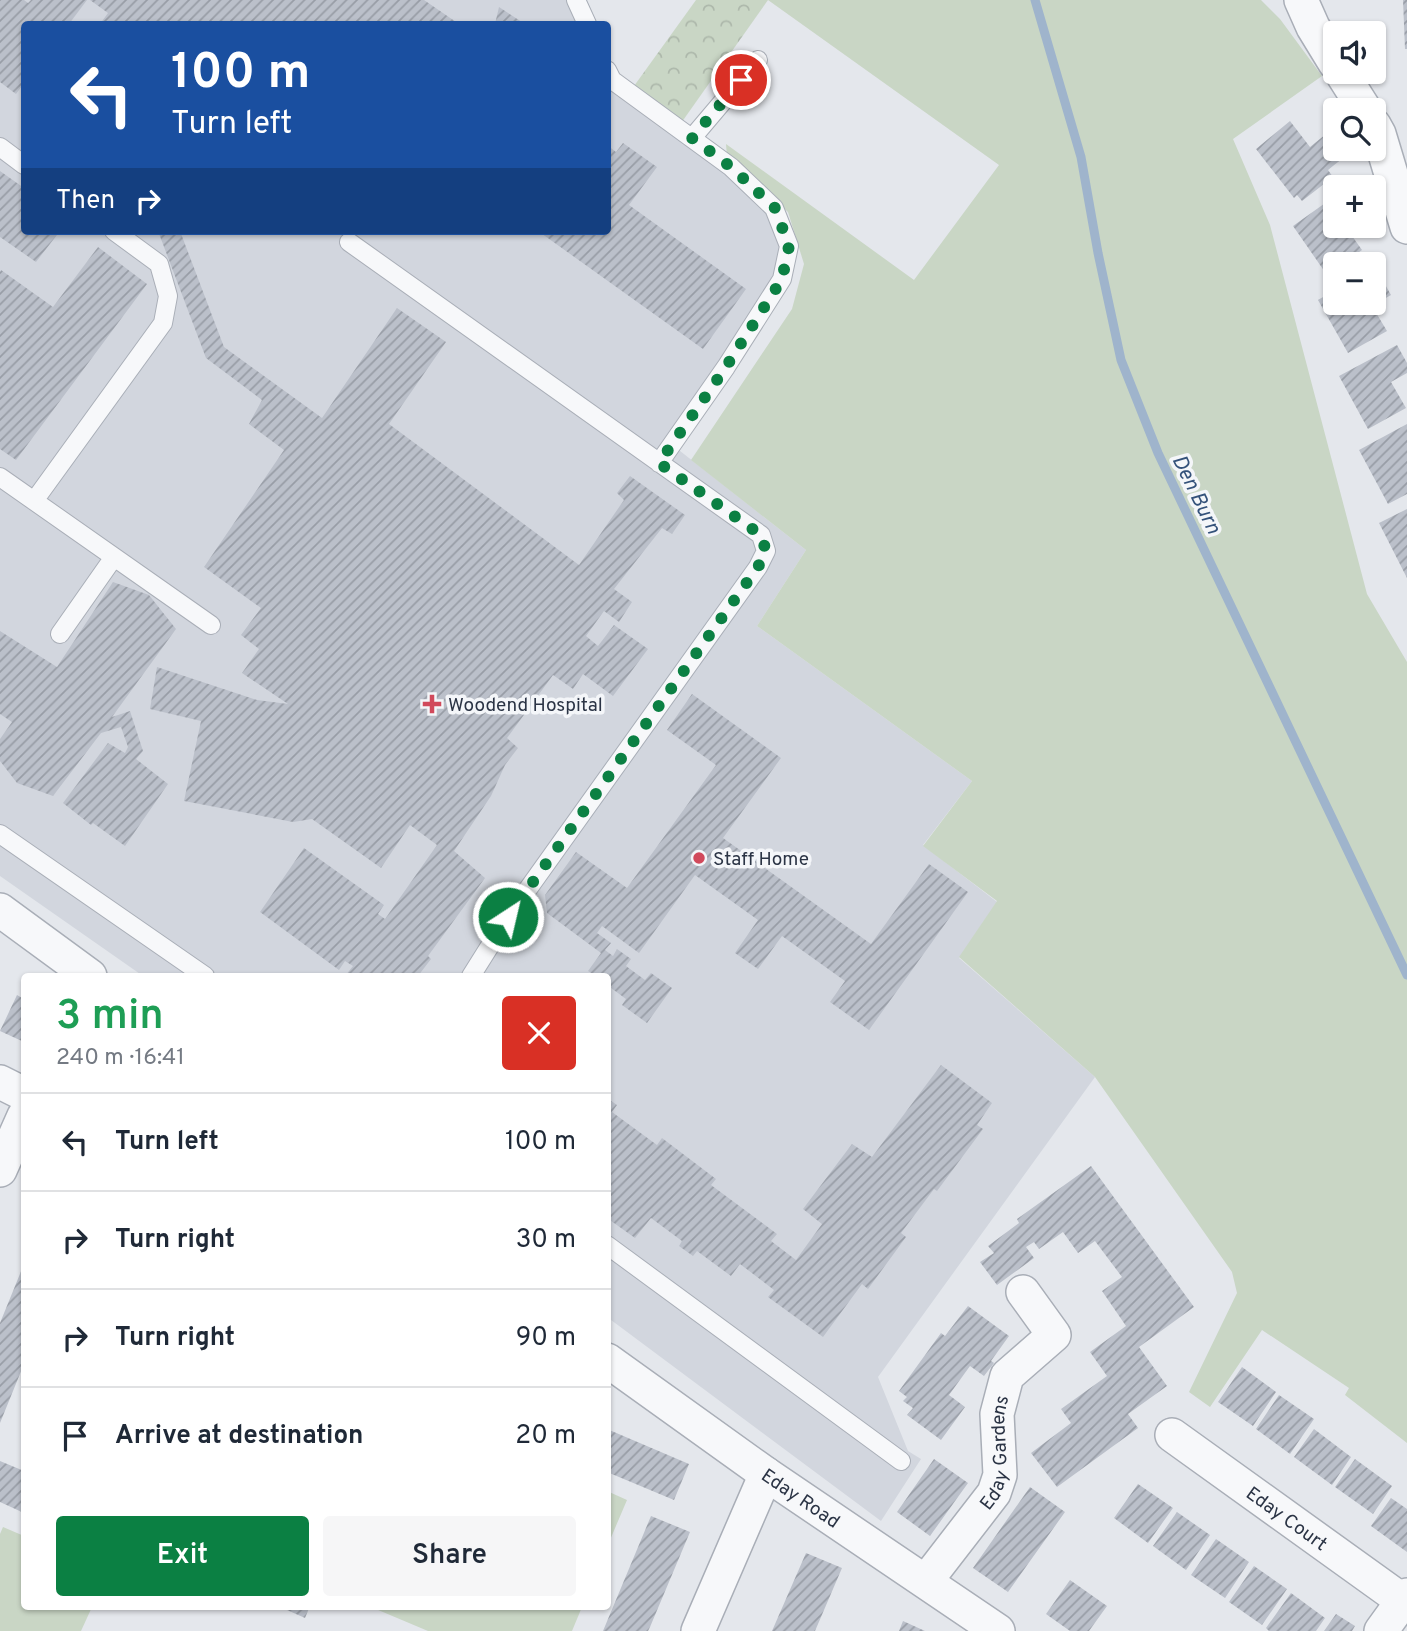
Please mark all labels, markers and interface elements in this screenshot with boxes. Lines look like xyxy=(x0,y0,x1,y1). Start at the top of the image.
map controls xyxy=(1323,21,1386,315)
button: sound xyxy=(1323,21,1386,84)
text: 100 m xyxy=(171,44,310,106)
icon: left xyxy=(56,49,147,140)
pin xyxy=(711,50,771,110)
icon: arrive xyxy=(722,61,760,99)
button: search xyxy=(1323,98,1386,161)
text: Turn left xyxy=(171,105,292,145)
button: + xyxy=(1323,175,1386,238)
icon: right xyxy=(129,182,167,220)
text: Then xyxy=(56,185,115,218)
button: − xyxy=(1323,252,1386,315)
water label: Den Burn xyxy=(1165,451,1227,539)
marker: Woodend Hospital xyxy=(422,694,442,714)
place label: Woodend Hospital xyxy=(448,694,603,718)
place label: Staff Home xyxy=(713,848,809,872)
marker: Staff Home xyxy=(691,850,707,866)
position arrow xyxy=(471,880,545,954)
text: 3 min xyxy=(56,991,164,1044)
button: close xyxy=(502,996,576,1070)
text: 240 m · 16:41 xyxy=(56,1044,185,1073)
icon: left xyxy=(56,1123,94,1161)
text: Turn left xyxy=(115,1126,219,1159)
text: 100 m xyxy=(505,1126,576,1159)
icon: right xyxy=(56,1221,94,1259)
text: Turn right xyxy=(115,1224,235,1257)
text: 30 m xyxy=(516,1224,576,1257)
icon: right xyxy=(56,1319,94,1357)
text: Turn right xyxy=(115,1322,235,1355)
text: 90 m xyxy=(516,1322,576,1355)
street label: Eday Gardens xyxy=(975,1393,1015,1516)
icon: arrive xyxy=(56,1417,94,1455)
text: Arrive at destination xyxy=(115,1420,363,1453)
text: 20 m xyxy=(515,1420,576,1453)
street label: Eday Road xyxy=(756,1464,844,1535)
street label: Eday Court xyxy=(1241,1482,1332,1557)
button: Exit xyxy=(56,1516,309,1596)
button: Share xyxy=(323,1516,576,1596)

